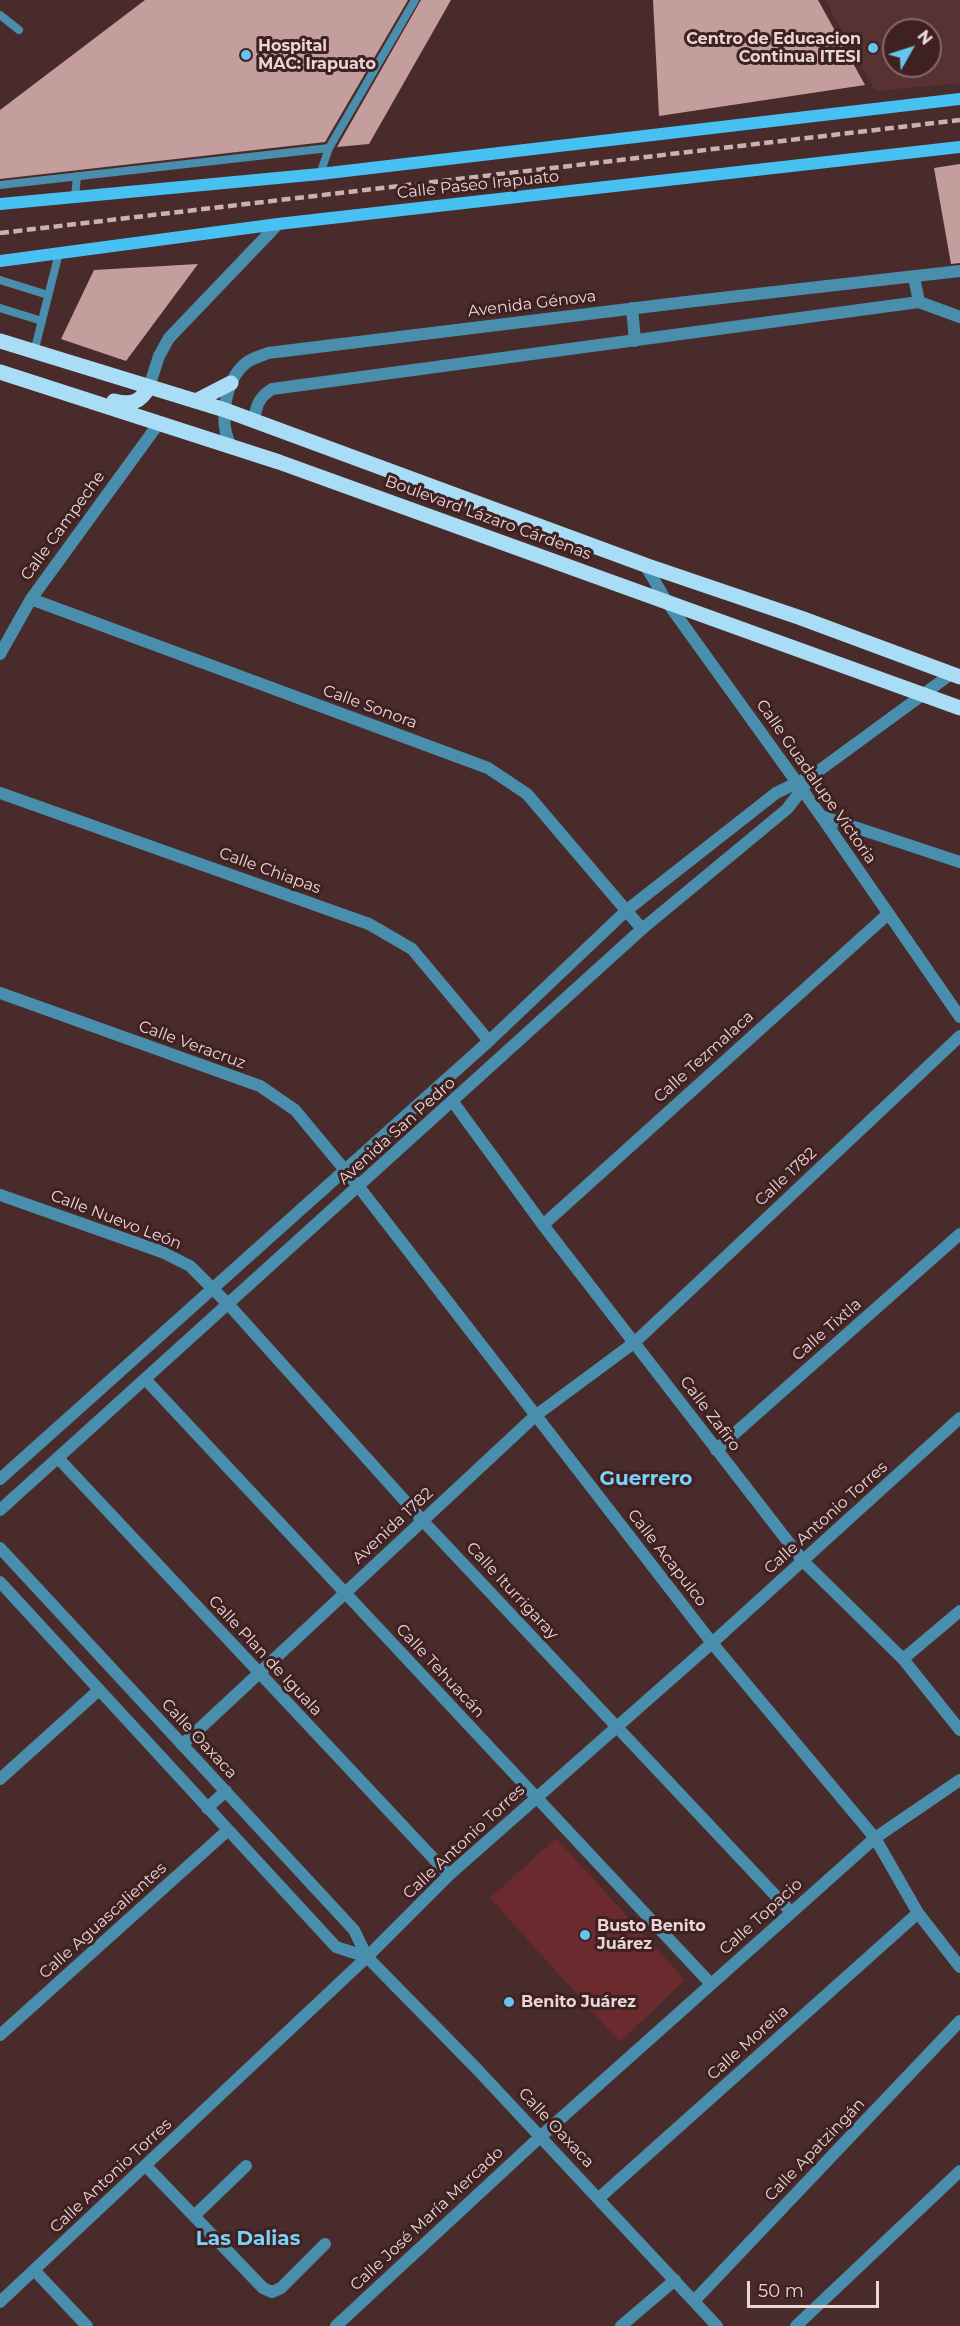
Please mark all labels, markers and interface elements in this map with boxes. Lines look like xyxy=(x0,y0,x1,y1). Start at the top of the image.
north arrow xyxy=(882,18,942,78)
text: N xyxy=(913,27,936,49)
place label: Centro de Educacion Continua ITESI xyxy=(686,29,861,67)
place label: Hospital MAC: Irapuato xyxy=(258,36,376,74)
marker: Centro de Educacion Continua ITESI xyxy=(866,41,880,55)
marker: Hospital MAC: Irapuato xyxy=(239,48,253,62)
street label: Calle Paseo Irapuato xyxy=(396,167,560,203)
street label: Avenida Génova xyxy=(467,287,597,321)
street label: Calle Campeche xyxy=(17,468,109,584)
street label: Boulevard Lázaro Cárdenas xyxy=(382,472,594,564)
street label: Calle Sonora xyxy=(320,681,420,733)
street label: Calle Guadalupe Victoria xyxy=(752,696,880,868)
street label: Calle Chiapas xyxy=(216,844,324,898)
street label: Calle Tezmalaca xyxy=(650,1007,758,1107)
street label: Calle Veracruz xyxy=(136,1017,248,1073)
street label: Avenida San Pedro xyxy=(334,1073,460,1189)
street label: Calle 1782 xyxy=(751,1144,821,1210)
street label: Calle Nuevo León xyxy=(48,1186,184,1254)
street label: Calle Tixtla xyxy=(788,1295,866,1365)
street label: Calle Zafiro xyxy=(676,1373,744,1455)
street label: Calle Antonio Torres xyxy=(760,1458,892,1578)
district label: Guerrero xyxy=(600,1467,692,1491)
street label: Avenida 1782 xyxy=(349,1484,437,1568)
street label: Calle Acapulco xyxy=(623,1506,711,1610)
street label: Calle Iturrigaray xyxy=(462,1538,562,1644)
street label: Calle Plan de Iguala xyxy=(204,1592,326,1720)
street label: Calle Tehuacán xyxy=(392,1620,488,1722)
street label: Calle Oaxaca xyxy=(157,1695,241,1783)
street label: Calle Antonio Torres xyxy=(399,1781,529,1903)
street label: Calle Aguascalientes xyxy=(35,1859,171,1983)
street label: Calle Topacio xyxy=(716,1875,806,1959)
place label: Busto Benito Juárez xyxy=(597,1916,706,1954)
marker: Busto Benito Juárez xyxy=(578,1928,592,1942)
place label: Benito Juárez xyxy=(521,1992,636,2012)
marker: Benito Juárez xyxy=(502,1995,516,2009)
street label: Calle Morelia xyxy=(704,2002,792,2084)
street label: Calle Oaxaca xyxy=(514,2084,598,2172)
street label: Calle Apatzingán xyxy=(761,2094,869,2206)
street label: Calle Antonio Torres xyxy=(46,2115,176,2237)
street label: Calle José María Mercado xyxy=(346,2143,508,2295)
district label: Las Dalias xyxy=(196,2227,300,2251)
scale bar xyxy=(750,2269,882,2307)
text: 50 m xyxy=(758,2280,804,2302)

